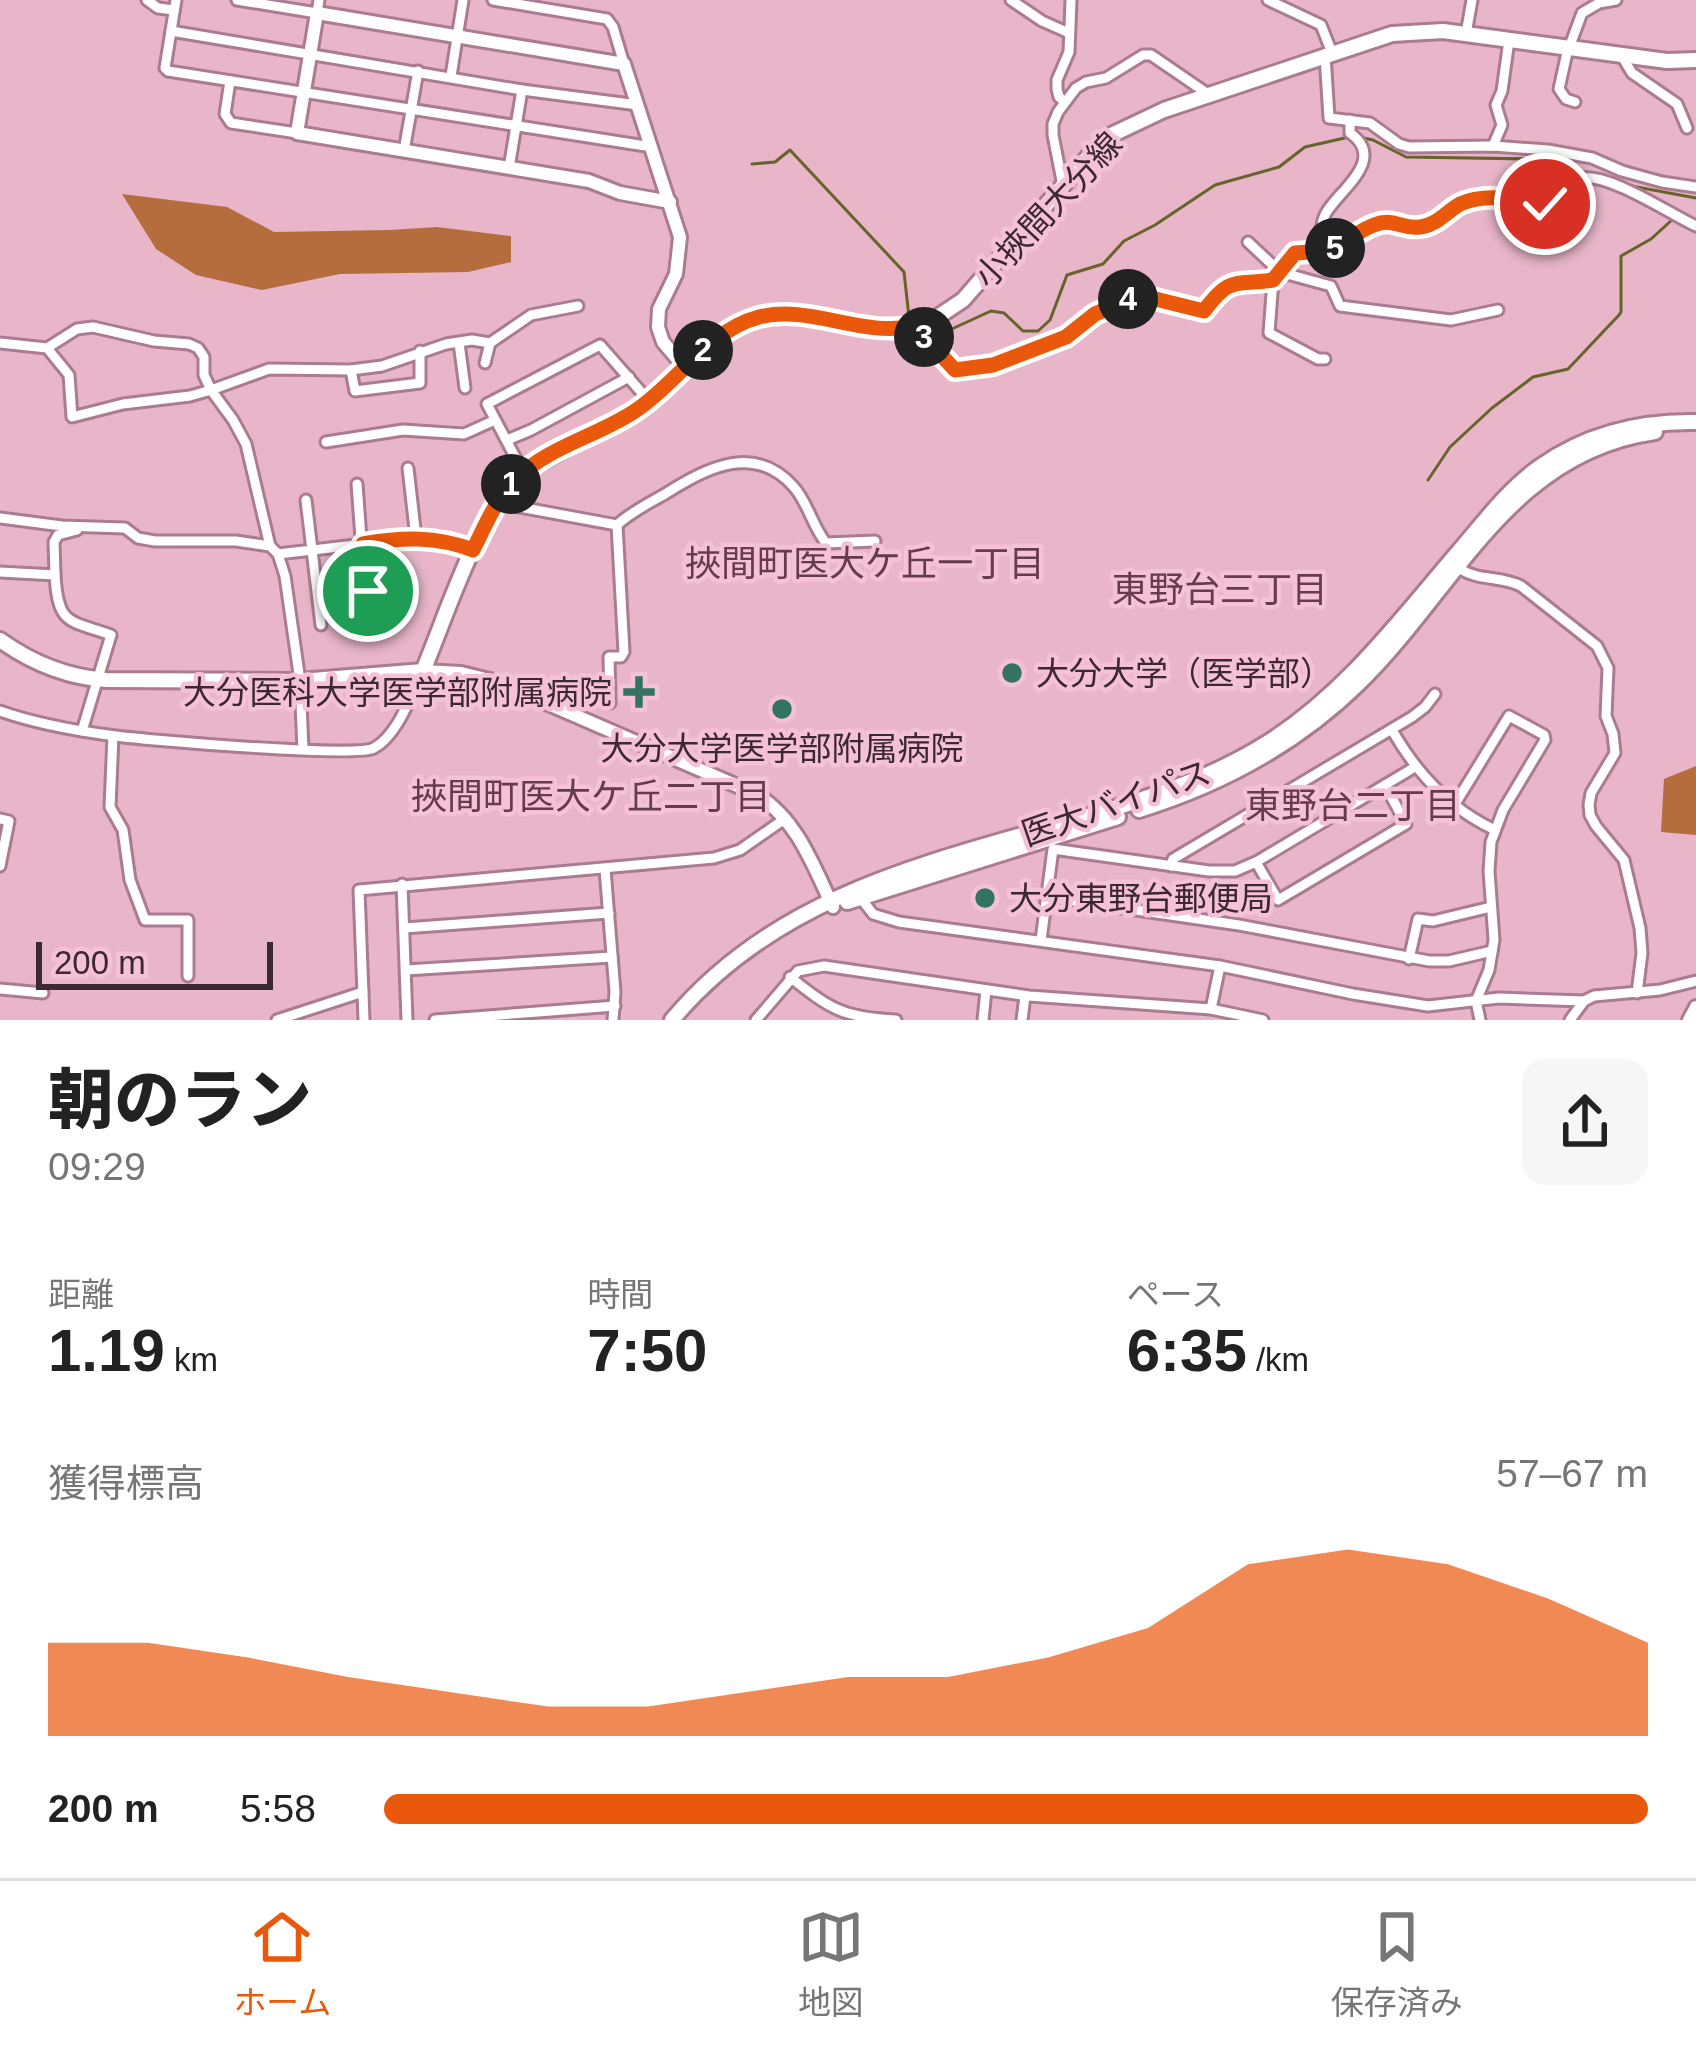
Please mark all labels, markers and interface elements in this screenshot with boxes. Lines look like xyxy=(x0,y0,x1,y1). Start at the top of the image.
street label: 小挾間大分線 xyxy=(967,125,1129,295)
pin xyxy=(1494,153,1596,255)
icon: check xyxy=(1512,171,1578,237)
pin: 5 xyxy=(1305,218,1365,278)
text: 5 xyxy=(1326,229,1344,266)
pin: 4 xyxy=(1098,269,1158,329)
text: 4 xyxy=(1119,280,1137,317)
pin: 3 xyxy=(894,307,954,367)
text: 3 xyxy=(915,318,933,355)
pin: 2 xyxy=(673,320,733,380)
text: 2 xyxy=(694,331,712,368)
pin: 1 xyxy=(481,454,541,514)
text: 1 xyxy=(502,465,520,502)
pin xyxy=(317,540,419,642)
district label: 挾間町医大ケ丘一丁目 xyxy=(685,543,1045,584)
icon: arrive xyxy=(335,558,401,624)
district label: 東野台三丁目 xyxy=(1112,569,1328,610)
place label: 大分大学（医学部） xyxy=(1036,655,1333,692)
marker: 大分大学（医学部） xyxy=(999,660,1025,686)
place label: 大分医科大学医学部附属病院 xyxy=(183,674,612,711)
marker: 大分医科大学医学部附属病院 xyxy=(623,676,655,708)
marker: 大分大学医学部附属病院 xyxy=(769,696,795,722)
place label: 大分大学医学部附属病院 xyxy=(601,730,964,767)
street label: 医大バイパス xyxy=(1017,753,1215,853)
district label: 挾間町医大ケ丘二丁目 xyxy=(411,776,771,817)
district label: 東野台二丁目 xyxy=(1245,785,1461,826)
place label: 大分東野台郵便局 xyxy=(1009,880,1273,917)
marker: 大分東野台郵便局 xyxy=(972,885,998,911)
scale bar xyxy=(36,936,273,989)
text: 200 m xyxy=(54,944,146,981)
button: share xyxy=(1522,1059,1648,1185)
text: 朝のラン xyxy=(48,1063,312,1137)
text: 09:29 xyxy=(48,1145,146,1188)
text: 距離 xyxy=(48,1276,114,1313)
text: 時間 xyxy=(587,1276,653,1313)
text: ペース xyxy=(1127,1276,1224,1313)
text: 1.19 xyxy=(48,1317,165,1384)
text: 7:50 xyxy=(587,1317,707,1384)
text: 6:35 xyxy=(1127,1317,1247,1384)
text: km xyxy=(165,1341,218,1378)
text: /km xyxy=(1247,1341,1309,1378)
text: 57–67 m xyxy=(1496,1452,1648,1495)
text: 獲得標高 xyxy=(48,1462,204,1505)
text: 200 m xyxy=(48,1787,159,1830)
text: 5:58 xyxy=(240,1787,316,1830)
tab: ホーム xyxy=(233,1904,331,2024)
tab: 地図 xyxy=(798,1904,864,2024)
tab: 保存済み xyxy=(1331,1904,1463,2024)

